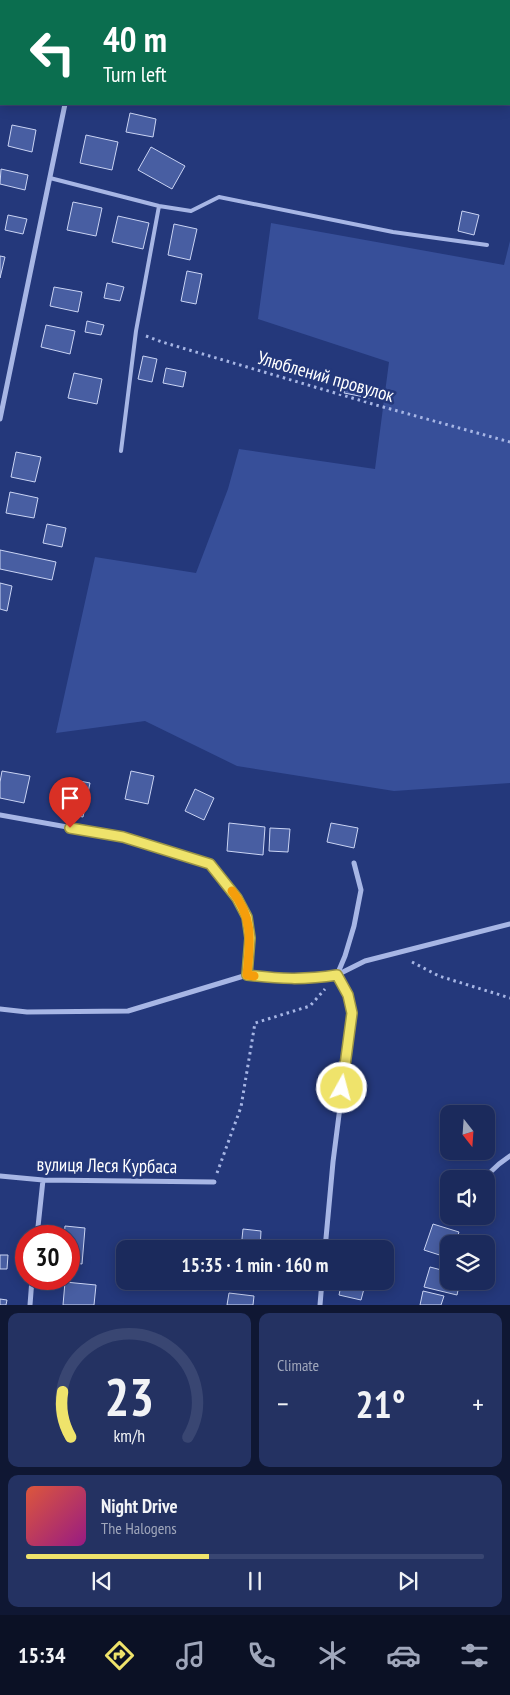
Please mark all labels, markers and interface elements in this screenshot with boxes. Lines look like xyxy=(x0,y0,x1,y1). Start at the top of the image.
text: 40 m xyxy=(103,16,167,62)
icon: left xyxy=(20,20,85,85)
text: Turn left xyxy=(103,60,167,88)
street label: Улюблений провулок xyxy=(255,345,398,407)
pin xyxy=(49,777,91,828)
icon: arrive xyxy=(56,784,84,812)
position arrow xyxy=(315,1061,367,1113)
north arrow xyxy=(440,1105,495,1160)
map controls xyxy=(440,1105,495,1290)
street label: вулиця Леся Курбаса xyxy=(36,1152,178,1178)
button: sound xyxy=(440,1170,495,1225)
speed limit sign: 30 xyxy=(15,1225,80,1290)
button: layers xyxy=(440,1235,495,1290)
text: 15:35 · 1 min · 160 m xyxy=(182,1253,328,1277)
text: Climate xyxy=(277,1355,319,1375)
text: 23 xyxy=(105,1363,154,1430)
text: 21° xyxy=(355,1379,406,1428)
text: − xyxy=(277,1385,289,1422)
text: + xyxy=(472,1385,484,1422)
text: km/h xyxy=(114,1424,145,1447)
text: Night Drive xyxy=(101,1494,178,1518)
text: The Halogens xyxy=(101,1518,177,1538)
icon: previous xyxy=(88,1567,116,1595)
icon: pause xyxy=(241,1567,269,1595)
icon: next xyxy=(394,1567,422,1595)
icon: directions xyxy=(102,1638,137,1673)
icon: music xyxy=(173,1638,208,1673)
icon: phone xyxy=(244,1638,279,1673)
icon: climate xyxy=(315,1638,350,1673)
icon: car xyxy=(386,1638,421,1673)
icon: filters xyxy=(457,1638,492,1673)
text: 15:34 xyxy=(18,1641,66,1669)

